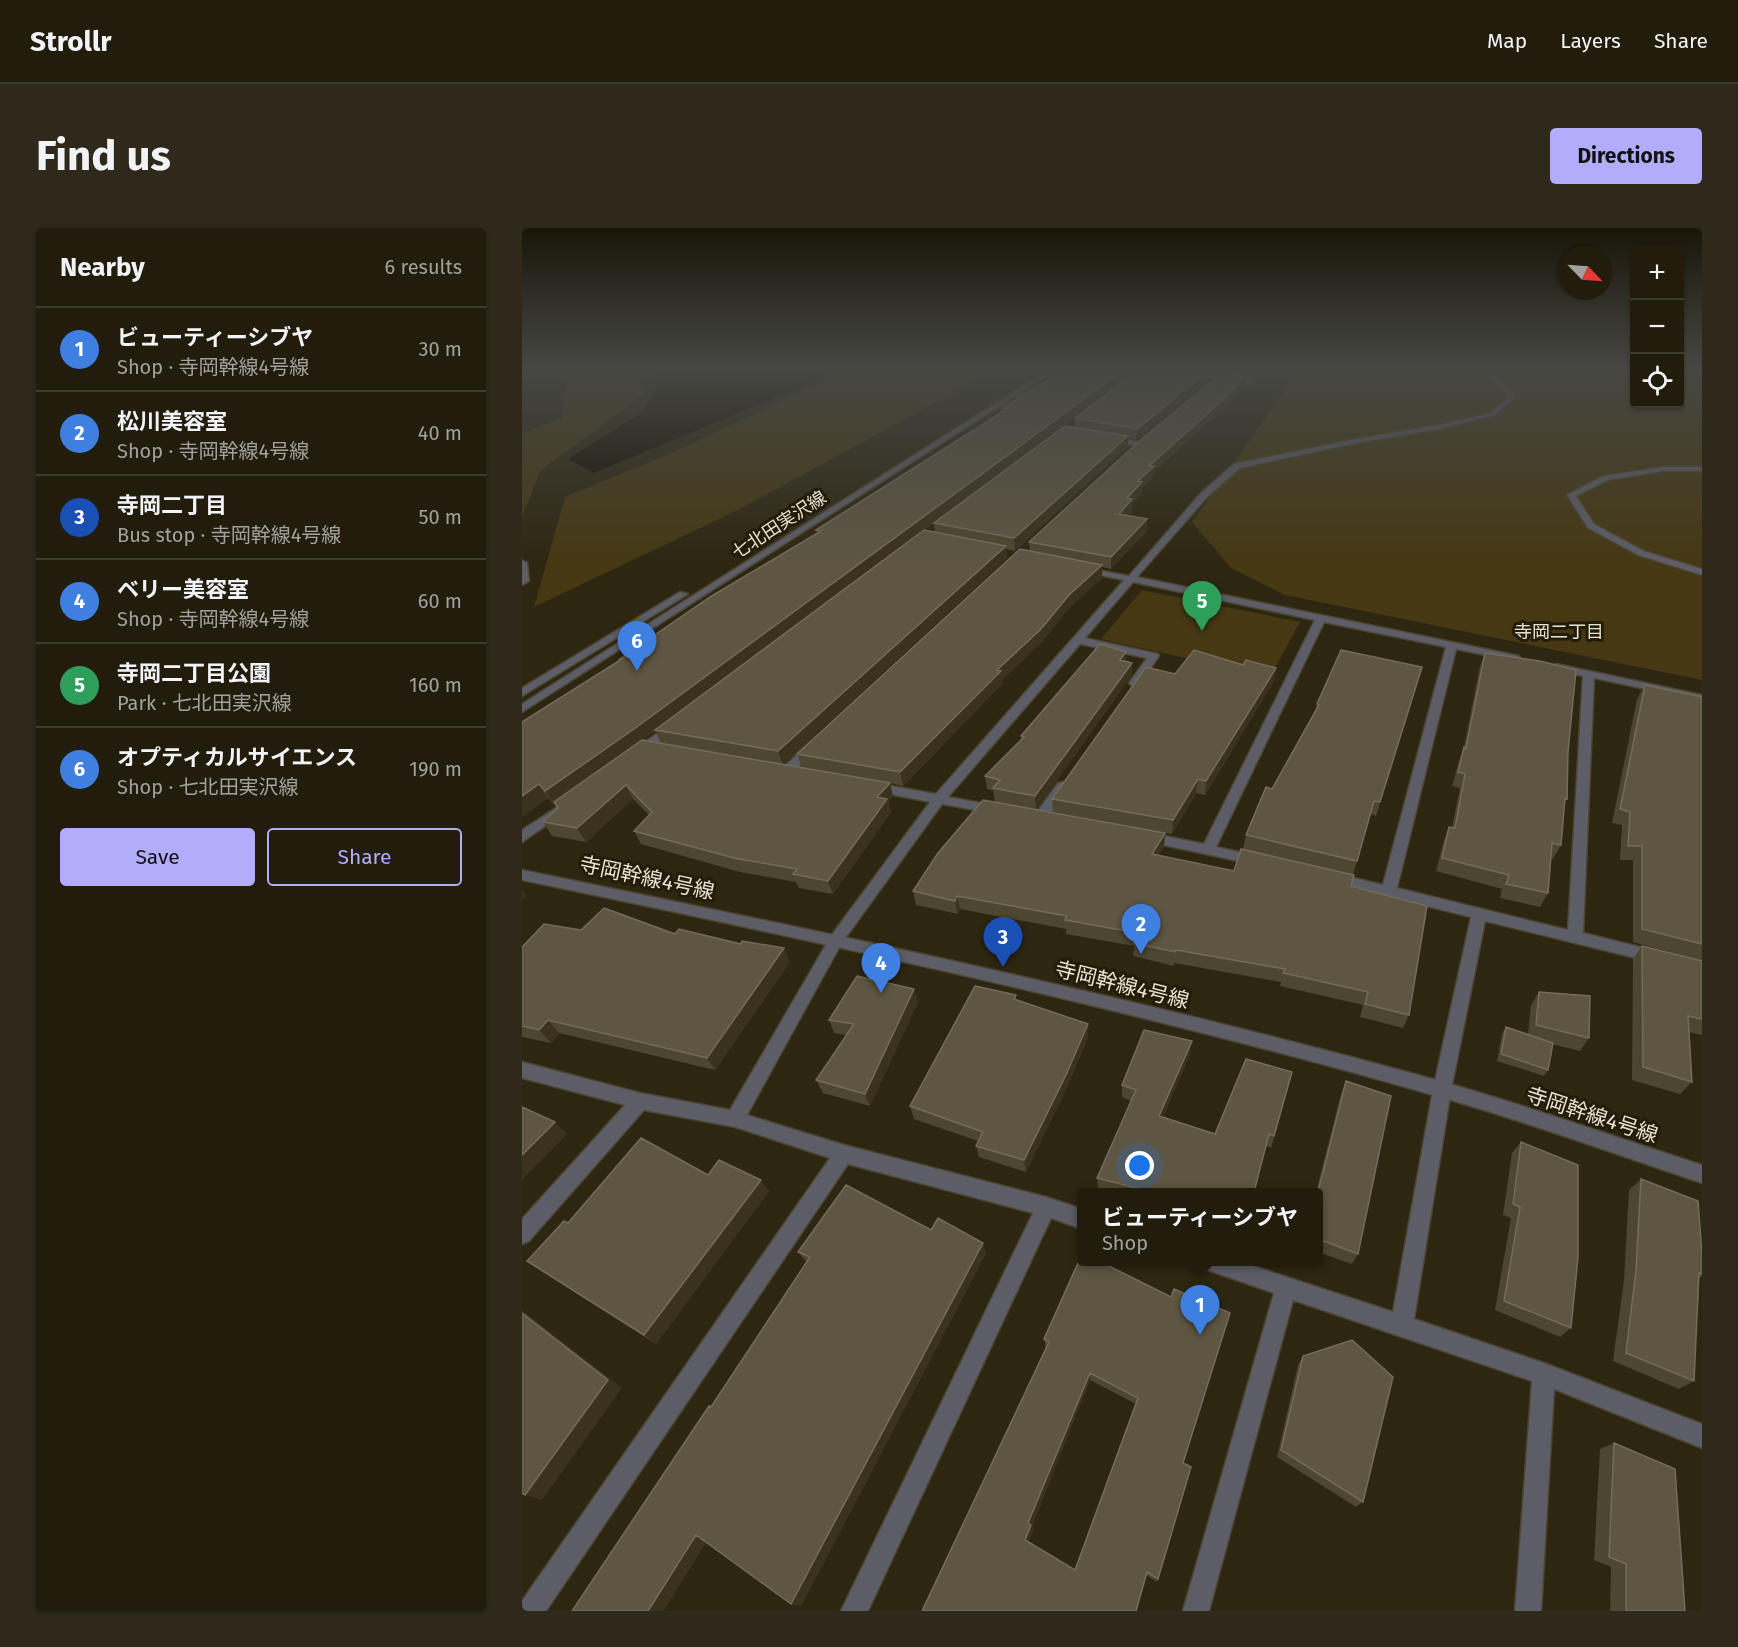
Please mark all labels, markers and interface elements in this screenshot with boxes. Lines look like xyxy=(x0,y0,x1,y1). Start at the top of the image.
text: Strollr xyxy=(30,25,111,58)
text: Map xyxy=(1487,28,1527,54)
text: Layers xyxy=(1560,28,1621,54)
text: Share xyxy=(1654,28,1708,54)
button: Directions xyxy=(1550,128,1702,184)
text: Find us xyxy=(36,131,171,181)
north arrow xyxy=(1558,246,1612,300)
map controls xyxy=(1630,246,1684,408)
button: + xyxy=(1630,246,1684,300)
text: Nearby xyxy=(60,252,145,283)
text: 6 results xyxy=(385,255,462,279)
button: − xyxy=(1630,300,1684,354)
text: ビューティーシブヤ xyxy=(117,324,313,351)
text: 1 xyxy=(75,337,84,361)
text: 30 m xyxy=(418,337,462,361)
button: locate xyxy=(1630,354,1684,408)
text: Shop · 寺岡幹線4号線 xyxy=(117,355,309,379)
text: 松川美容室 xyxy=(117,408,227,435)
text: 2 xyxy=(74,421,85,445)
text: 40 m xyxy=(418,421,462,445)
text: Shop · 寺岡幹線4号線 xyxy=(117,439,309,463)
street label: 七北田実沢線 xyxy=(728,486,830,564)
text: 寺岡二丁目 xyxy=(117,492,227,519)
text: 3 xyxy=(74,505,85,529)
text: 50 m xyxy=(418,505,462,529)
text: Bus stop · 寺岡幹線4号線 xyxy=(117,523,341,547)
text: ベリー美容室 xyxy=(117,576,249,603)
pin: 5 xyxy=(1182,582,1222,631)
text: 4 xyxy=(74,589,85,613)
text: 60 m xyxy=(418,589,462,613)
text: Shop · 寺岡幹線4号線 xyxy=(117,607,309,631)
district label: 寺岡二丁目 xyxy=(1514,621,1604,643)
pin: 6 xyxy=(618,622,656,671)
text: 寺岡二丁目公園 xyxy=(117,660,271,687)
text: 5 xyxy=(74,673,85,697)
text: 160 m xyxy=(409,673,462,697)
text: Park · 七北田実沢線 xyxy=(117,691,292,715)
text: オプティカルサイエンス xyxy=(117,744,357,771)
text: 6 xyxy=(74,757,85,781)
text: 190 m xyxy=(409,757,462,781)
text: Shop · 七北田実沢線 xyxy=(117,775,299,799)
button: Save xyxy=(60,828,255,886)
button: Share xyxy=(267,828,462,886)
street label: 寺岡幹線4号線 xyxy=(577,851,717,905)
pin: 2 xyxy=(1122,904,1160,954)
pin: 3 xyxy=(984,918,1022,967)
pin: 4 xyxy=(862,944,900,993)
street label: 寺岡幹線4号線 xyxy=(1052,956,1192,1014)
street label: 寺岡幹線4号線 xyxy=(1523,1081,1661,1149)
your location xyxy=(1125,1151,1154,1180)
popup xyxy=(1077,1188,1323,1266)
text: ビューティーシブヤ xyxy=(1102,1204,1298,1231)
text: Shop xyxy=(1102,1231,1148,1255)
pin: 1 xyxy=(1180,1286,1220,1335)

